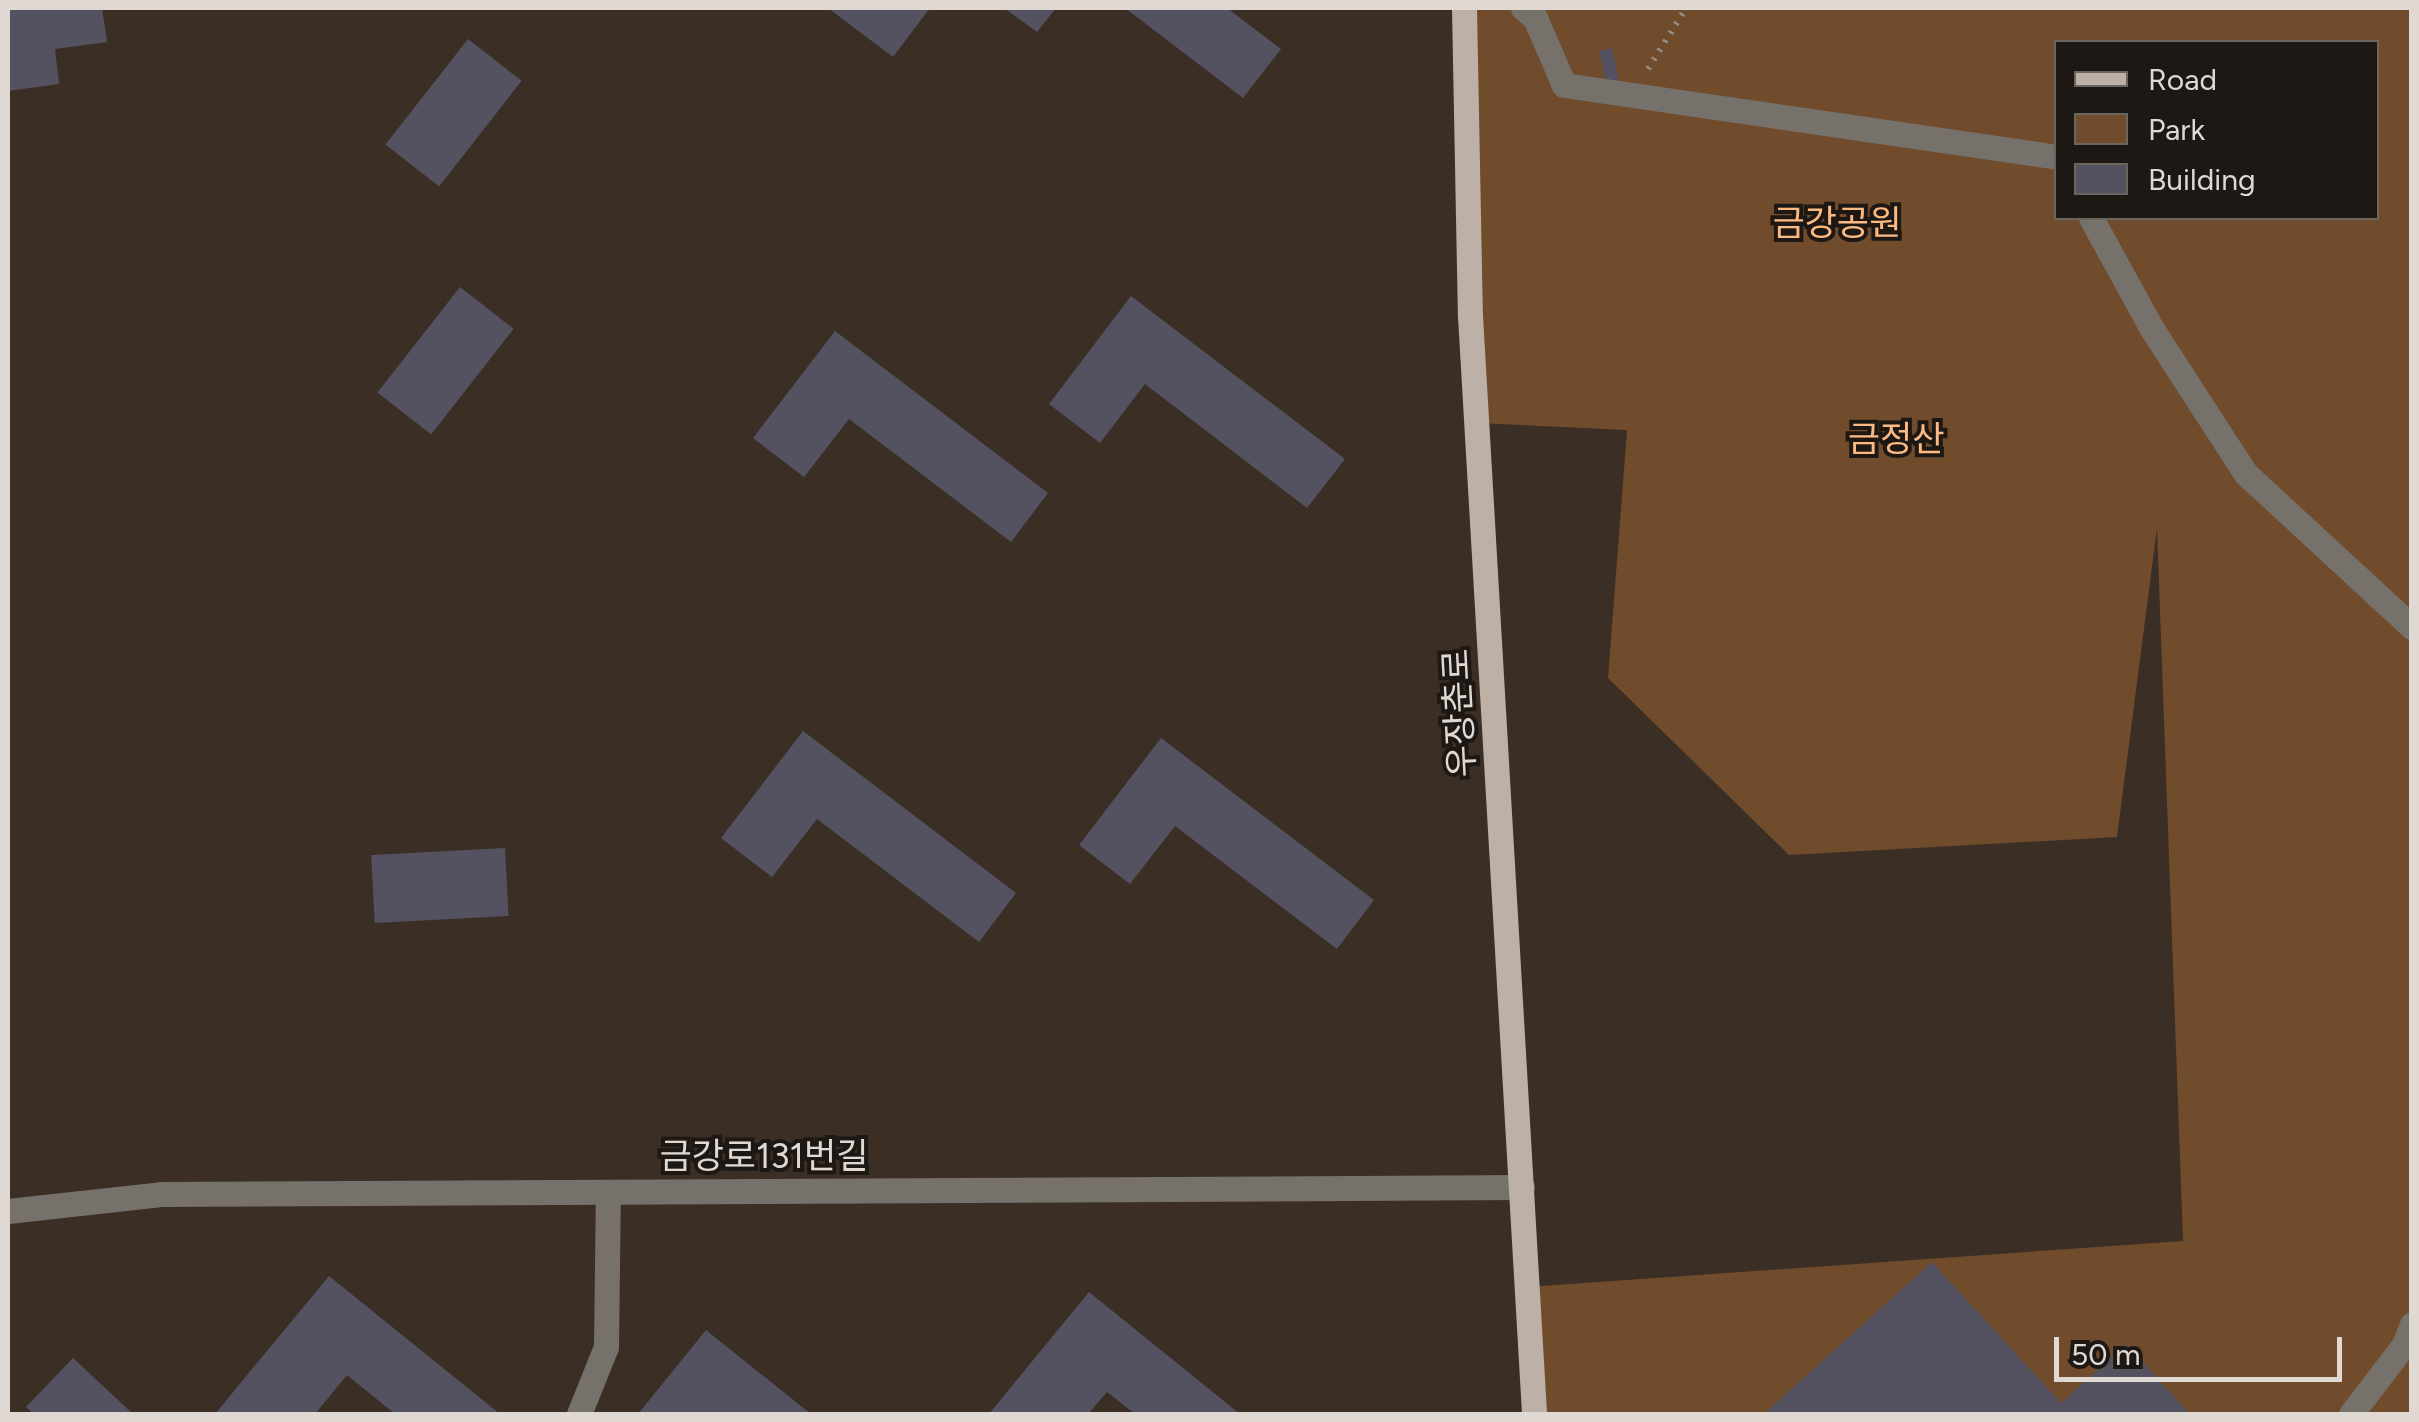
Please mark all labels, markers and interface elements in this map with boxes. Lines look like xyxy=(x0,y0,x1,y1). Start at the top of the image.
legend xyxy=(2054,40,2379,220)
text: Road xyxy=(2148,61,2217,98)
text: Park xyxy=(2148,111,2205,148)
text: Building xyxy=(2148,161,2256,198)
park label: 금강공원 xyxy=(1773,202,1901,244)
park label: 금정산 xyxy=(1848,418,1944,460)
street label: 우장춘로 xyxy=(1435,648,1483,778)
street label: 금강로131번길 xyxy=(660,1135,868,1177)
scale bar xyxy=(2059,1317,2346,1379)
text: 50 m xyxy=(2071,1336,2140,1373)

